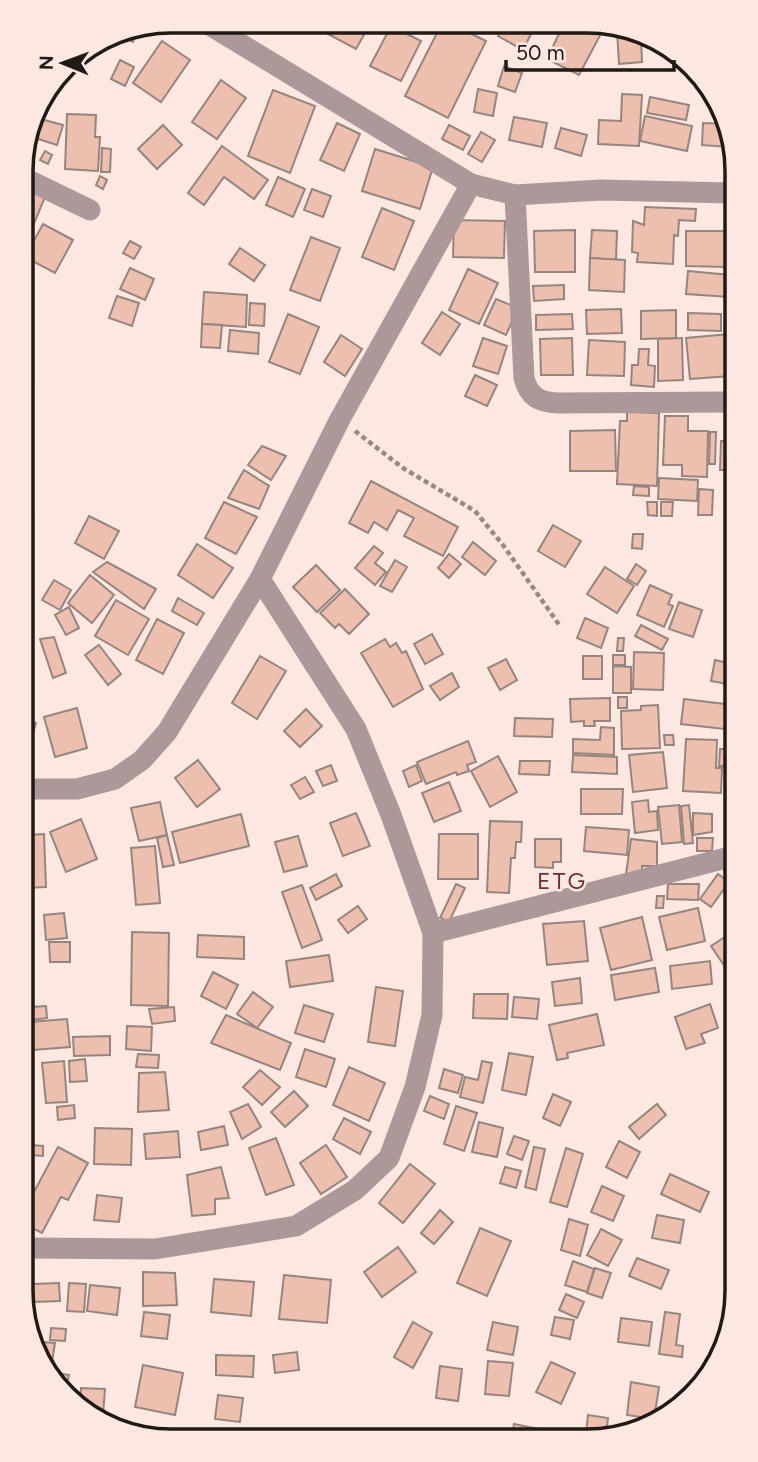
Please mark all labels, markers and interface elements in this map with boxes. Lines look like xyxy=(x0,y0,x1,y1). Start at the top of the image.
north arrow xyxy=(28,28,98,98)
scale bar xyxy=(506,28,674,72)
text: 50 m xyxy=(516,40,565,65)
text: N xyxy=(35,55,58,70)
district label: ETG xyxy=(537,867,587,895)

